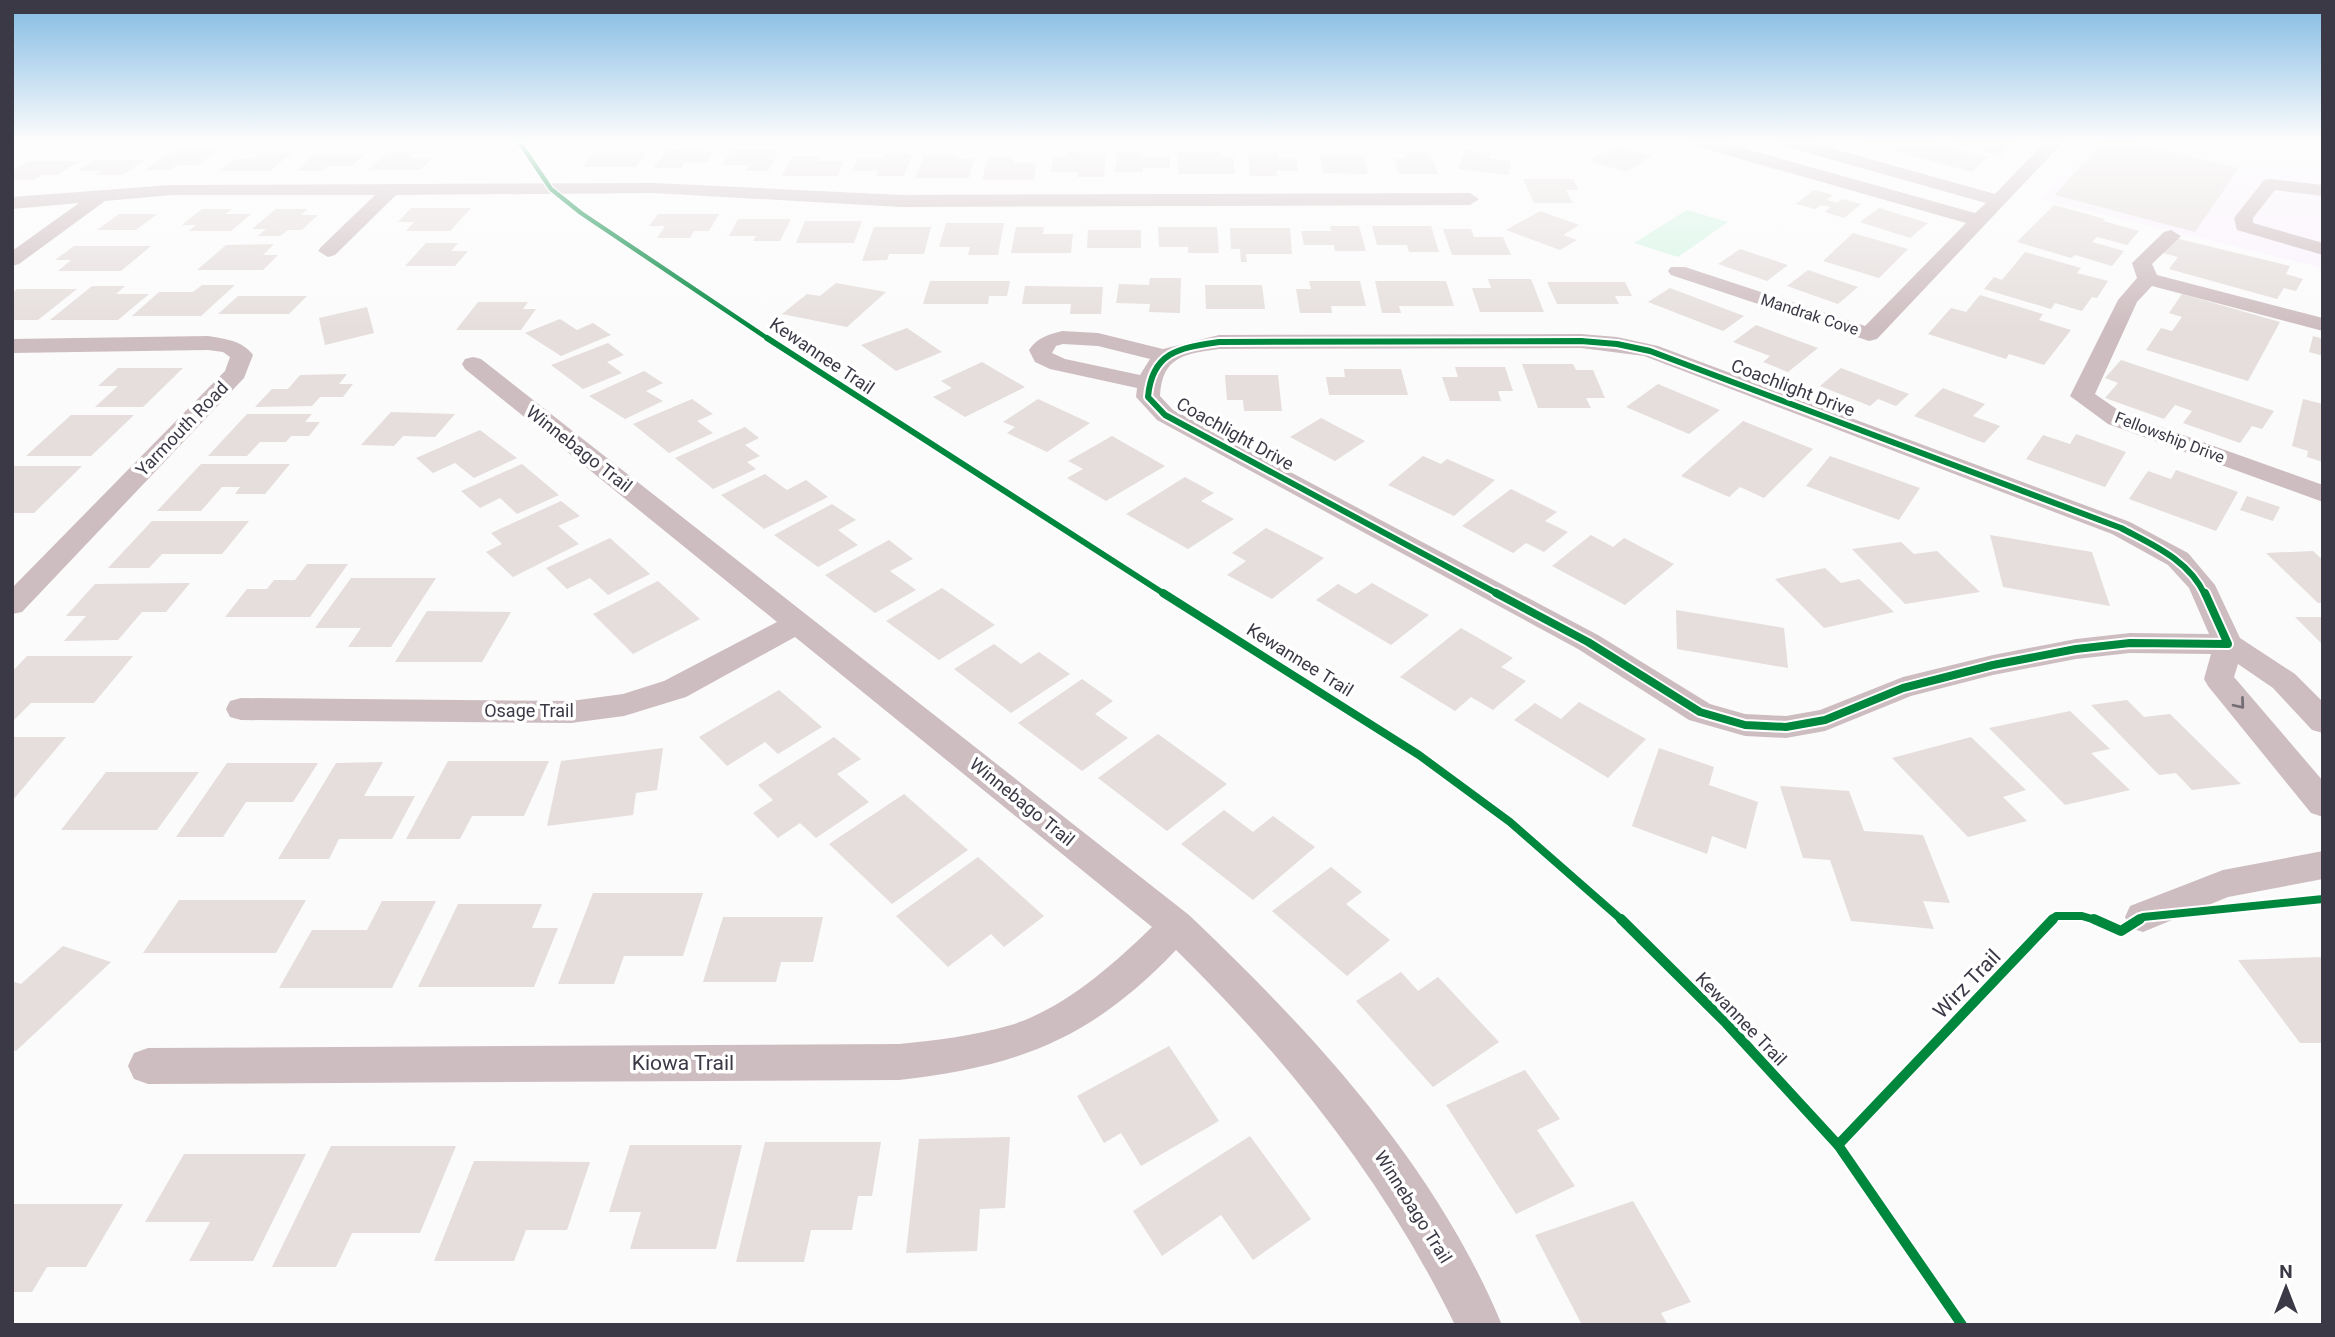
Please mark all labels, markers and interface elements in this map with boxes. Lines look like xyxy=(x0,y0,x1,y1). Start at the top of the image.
street label: Mandrak Cove xyxy=(1758,290,1861,339)
street label: Kewannee Trail xyxy=(766,313,878,398)
street label: Coachlight Drive xyxy=(1728,354,1858,421)
street label: Yarmouth Road xyxy=(131,377,232,480)
street label: Coachlight Drive xyxy=(1173,393,1297,474)
street label: Winnebago Trail xyxy=(522,401,636,496)
street label: Fellowship Drive xyxy=(2112,408,2227,467)
street label: Kewannee Trail xyxy=(1243,619,1357,701)
one-way arrow xyxy=(2232,695,2244,708)
street label: Osage Trail xyxy=(484,700,574,721)
street label: Winnebago Trail xyxy=(966,753,1079,850)
street label: Wirz Trail xyxy=(1928,945,2006,1023)
street label: Kewannee Trail xyxy=(1692,968,1791,1070)
street label: Kiowa Trail xyxy=(632,1051,734,1075)
street label: Winnebago Trail xyxy=(1370,1147,1456,1267)
north arrow xyxy=(2251,1253,2321,1323)
text: N xyxy=(2279,1260,2293,1283)

